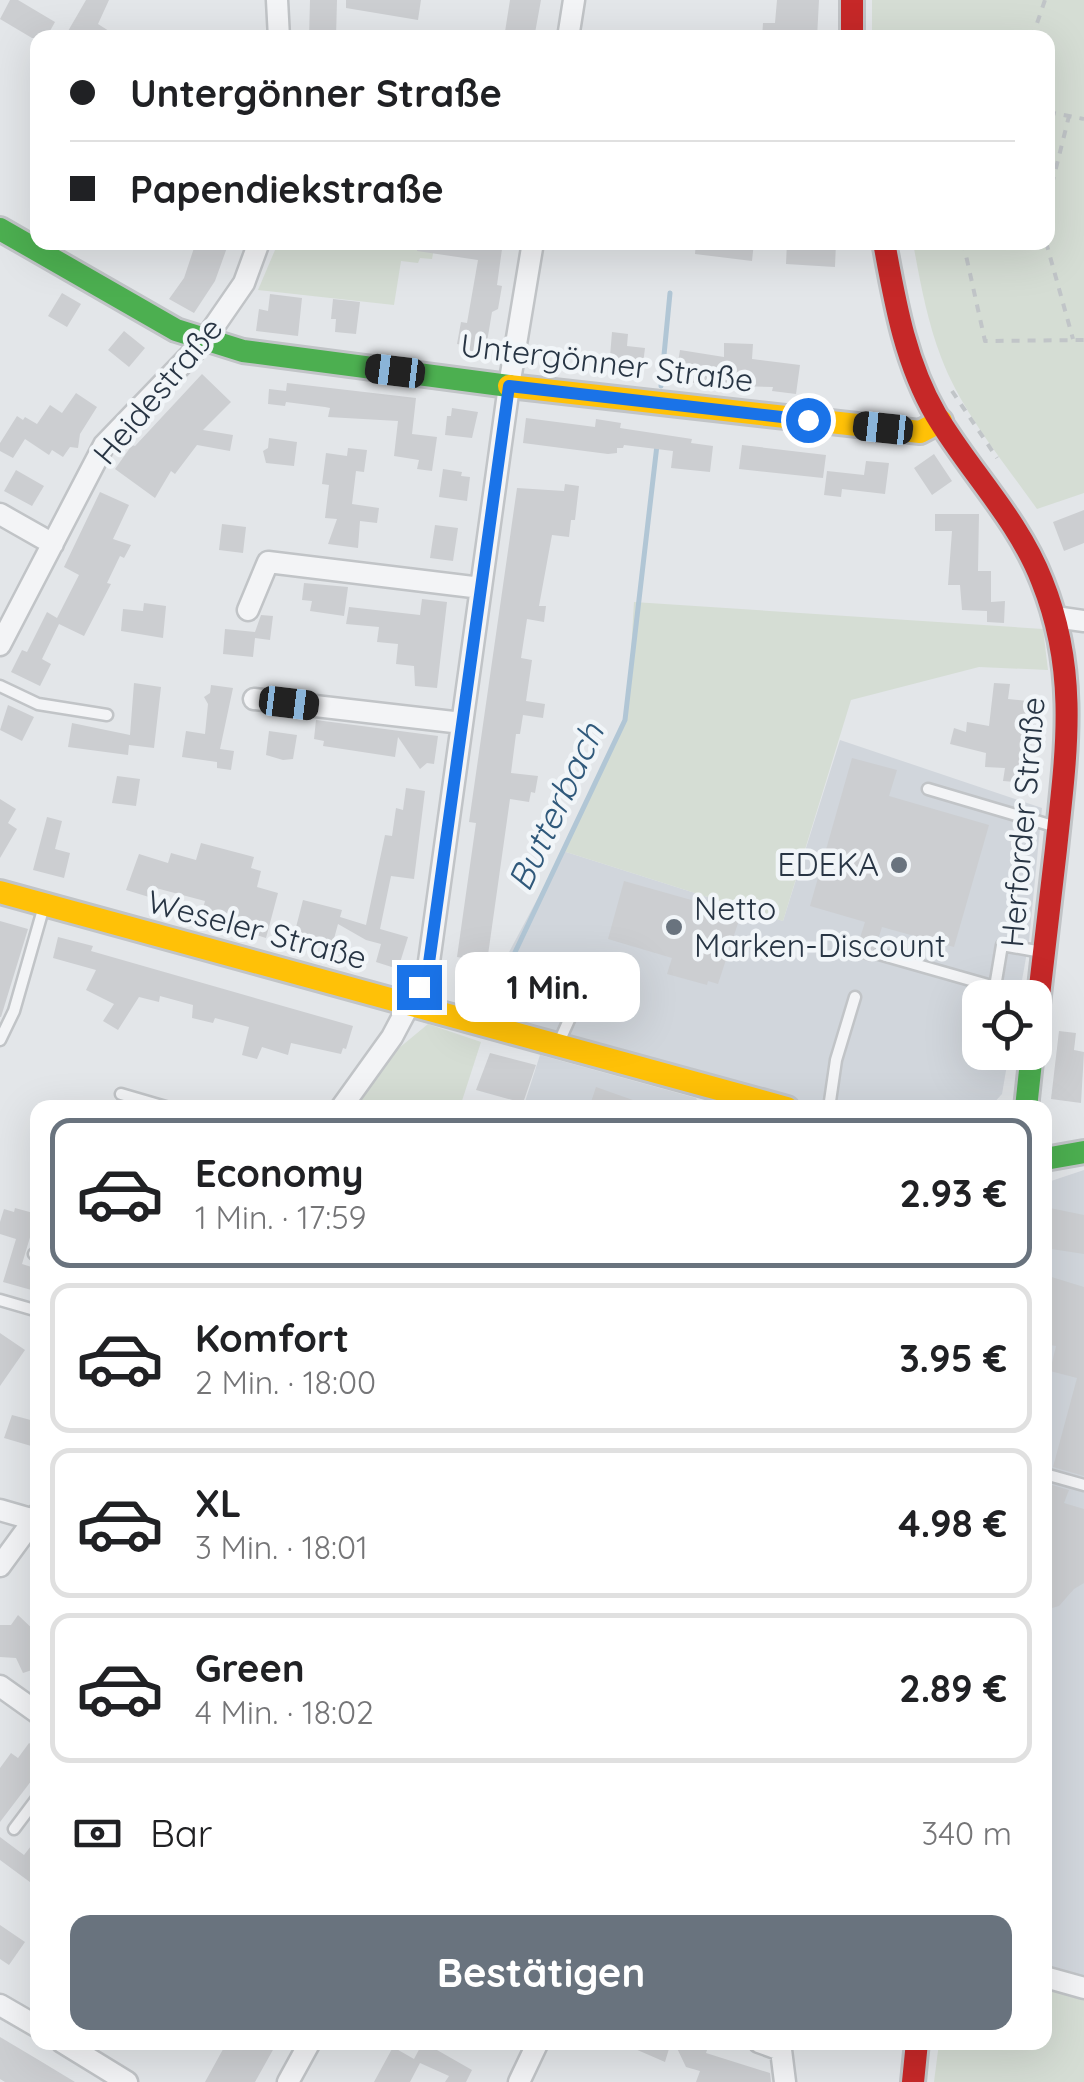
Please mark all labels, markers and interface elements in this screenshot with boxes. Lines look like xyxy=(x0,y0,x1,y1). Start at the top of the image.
text: Untergönner Straße xyxy=(130,69,502,117)
text: Papendiekstraße xyxy=(130,165,444,213)
street label: Heidestraße xyxy=(84,309,230,472)
street label: Untergönner Straße xyxy=(458,324,756,400)
car xyxy=(363,352,427,390)
route start xyxy=(786,398,831,443)
car xyxy=(852,410,914,446)
car xyxy=(257,684,321,722)
street label: Herforder Straße xyxy=(991,695,1053,949)
water label: Butterbach xyxy=(497,715,614,897)
place label: EDEKA xyxy=(777,844,879,884)
marker: EDEKA xyxy=(888,854,910,876)
street label: Weseler Straße xyxy=(143,881,371,978)
place label: Netto Marken-Discount xyxy=(694,888,946,965)
marker: Netto Marken-Discount xyxy=(663,916,685,938)
callout: 1 Min. xyxy=(454,952,639,1022)
route end xyxy=(397,965,442,1010)
text: 1 Min. xyxy=(506,967,589,1007)
map controls xyxy=(962,980,1052,1070)
button: locate xyxy=(962,980,1052,1070)
icon: car xyxy=(75,1148,165,1238)
text: Economy xyxy=(195,1149,364,1197)
text: 2.93 € xyxy=(899,1169,1007,1217)
text: 1 Min. · 17:59 xyxy=(195,1197,366,1237)
icon: car xyxy=(75,1313,165,1403)
text: Komfort xyxy=(195,1314,349,1362)
text: 3.95 € xyxy=(899,1334,1007,1382)
text: 2 Min. · 18:00 xyxy=(195,1362,376,1402)
icon: car xyxy=(75,1478,165,1568)
text: XL xyxy=(195,1479,241,1527)
text: 4.98 € xyxy=(898,1499,1007,1547)
text: 3 Min. · 18:01 xyxy=(195,1527,368,1567)
icon: car xyxy=(75,1643,165,1733)
text: Green xyxy=(195,1644,305,1692)
text: 2.89 € xyxy=(899,1664,1007,1712)
text: 4 Min. · 18:02 xyxy=(195,1692,374,1732)
icon: cash xyxy=(70,1806,125,1861)
text: Bar xyxy=(150,1809,212,1857)
text: 340 m xyxy=(921,1813,1012,1853)
button: Bestätigen xyxy=(70,1915,1012,2030)

